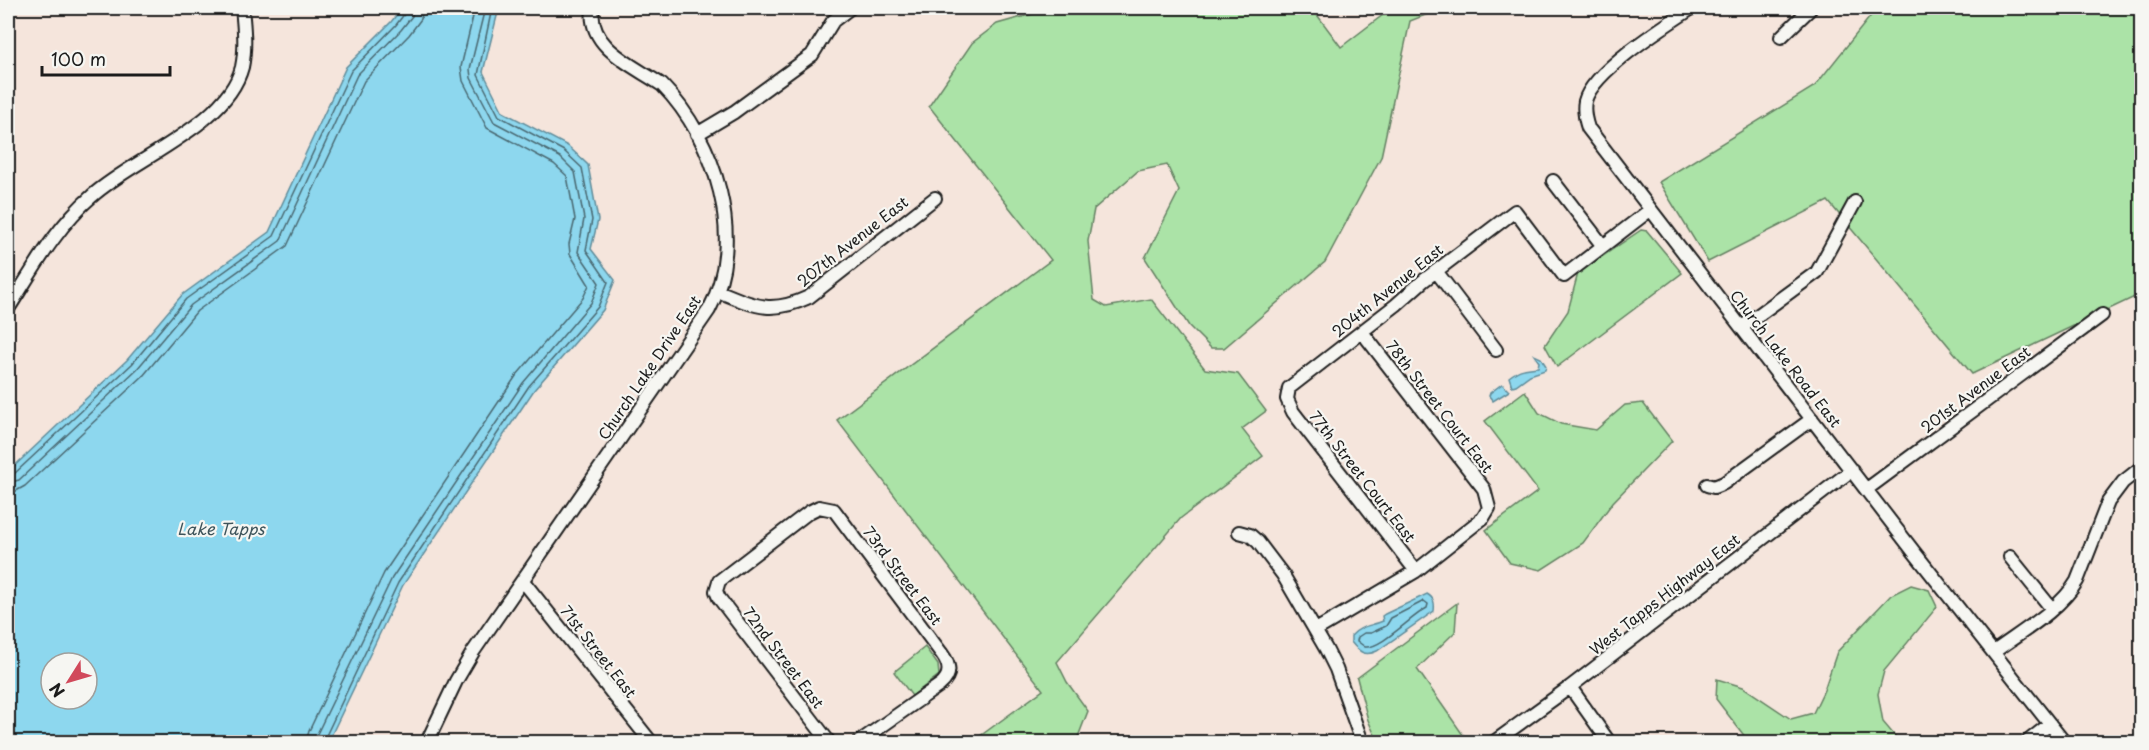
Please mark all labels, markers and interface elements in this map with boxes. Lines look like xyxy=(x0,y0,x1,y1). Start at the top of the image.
scale bar xyxy=(42,39,170,77)
text: 100 m xyxy=(51,45,106,72)
street label: 207th Avenue East xyxy=(792,190,912,292)
street label: 204th Avenue East xyxy=(1326,238,1448,342)
street label: Church Lake Road East xyxy=(1725,284,1847,432)
street label: Church Lake Drive East xyxy=(592,290,706,444)
street label: 78th Street Court East xyxy=(1381,335,1499,477)
street label: 201st Avenue East xyxy=(1915,340,2035,438)
street label: 77th Street Court East xyxy=(1305,406,1422,547)
water label: Lake Tapps xyxy=(177,516,266,540)
street label: 73rd Street East xyxy=(858,521,948,629)
street label: West Tapps Highway East xyxy=(1584,528,1744,660)
street label: 71st Street East xyxy=(556,600,643,702)
street label: 72nd Street East xyxy=(738,601,830,713)
north arrow xyxy=(39,651,99,711)
text: N xyxy=(43,678,70,703)

